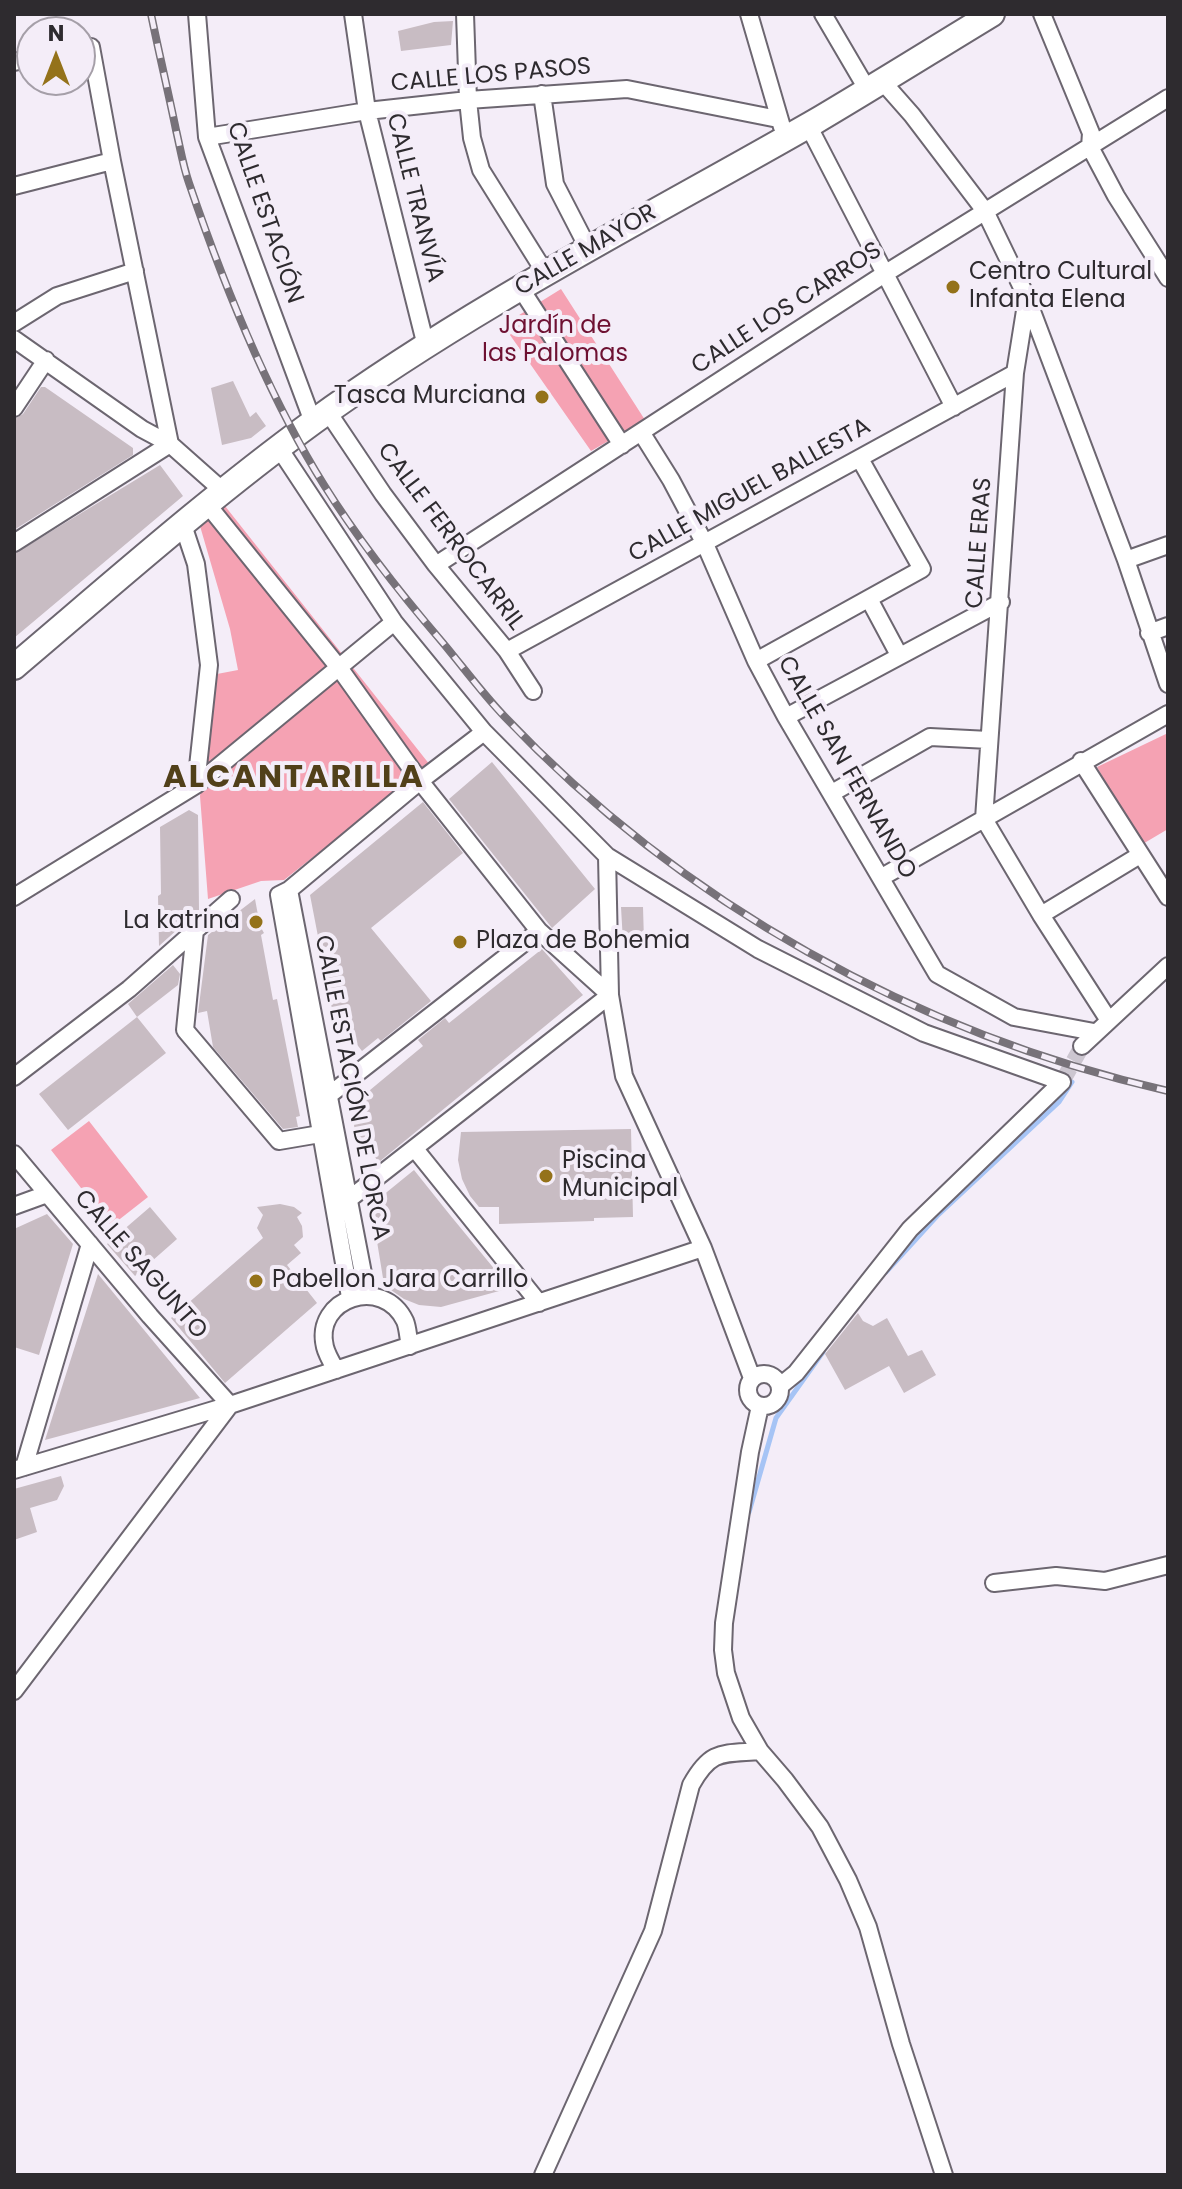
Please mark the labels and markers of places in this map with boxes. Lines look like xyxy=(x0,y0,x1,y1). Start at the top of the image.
place label: Centro Cultural Infanta Elena xyxy=(969,259,1152,315)
marker: Centro Cultural Infanta Elena xyxy=(944,278,962,296)
place label: Tasca Murciana xyxy=(334,383,526,411)
marker: Tasca Murciana xyxy=(533,388,551,406)
place label: La katrina xyxy=(123,908,240,936)
marker: La katrina xyxy=(247,913,265,931)
place label: Plaza de Bohemia xyxy=(476,928,690,956)
marker: Plaza de Bohemia xyxy=(451,933,469,951)
place label: Piscina Municipal xyxy=(562,1148,678,1204)
marker: Piscina Municipal xyxy=(537,1167,555,1185)
place label: Pabellon Jara Carrillo xyxy=(272,1267,528,1295)
marker: Pabellon Jara Carrillo xyxy=(247,1272,265,1290)

